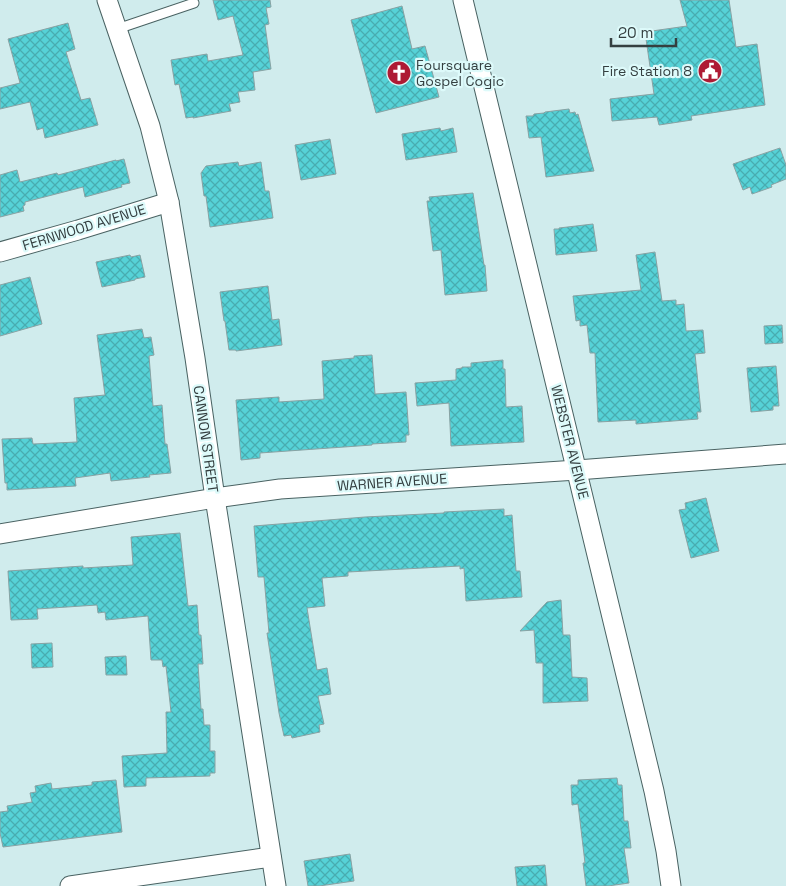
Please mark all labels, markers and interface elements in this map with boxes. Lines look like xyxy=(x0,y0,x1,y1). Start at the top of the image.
scale bar xyxy=(611,15,676,47)
text: 20 m xyxy=(618,23,653,42)
place label: Foursquare Gospel Cogic xyxy=(416,56,504,90)
public building icon: Fire Station 8 xyxy=(697,58,723,84)
church icon: Foursquare Gospel Cogic xyxy=(386,60,412,86)
place label: Fire Station 8 xyxy=(602,62,692,80)
street label: FERNWOOD AVENUE xyxy=(20,200,148,254)
street label: WEBSTER AVENUE xyxy=(547,383,593,501)
street label: CANNON STREET xyxy=(190,384,222,494)
street label: WARNER AVENUE xyxy=(336,469,448,495)

